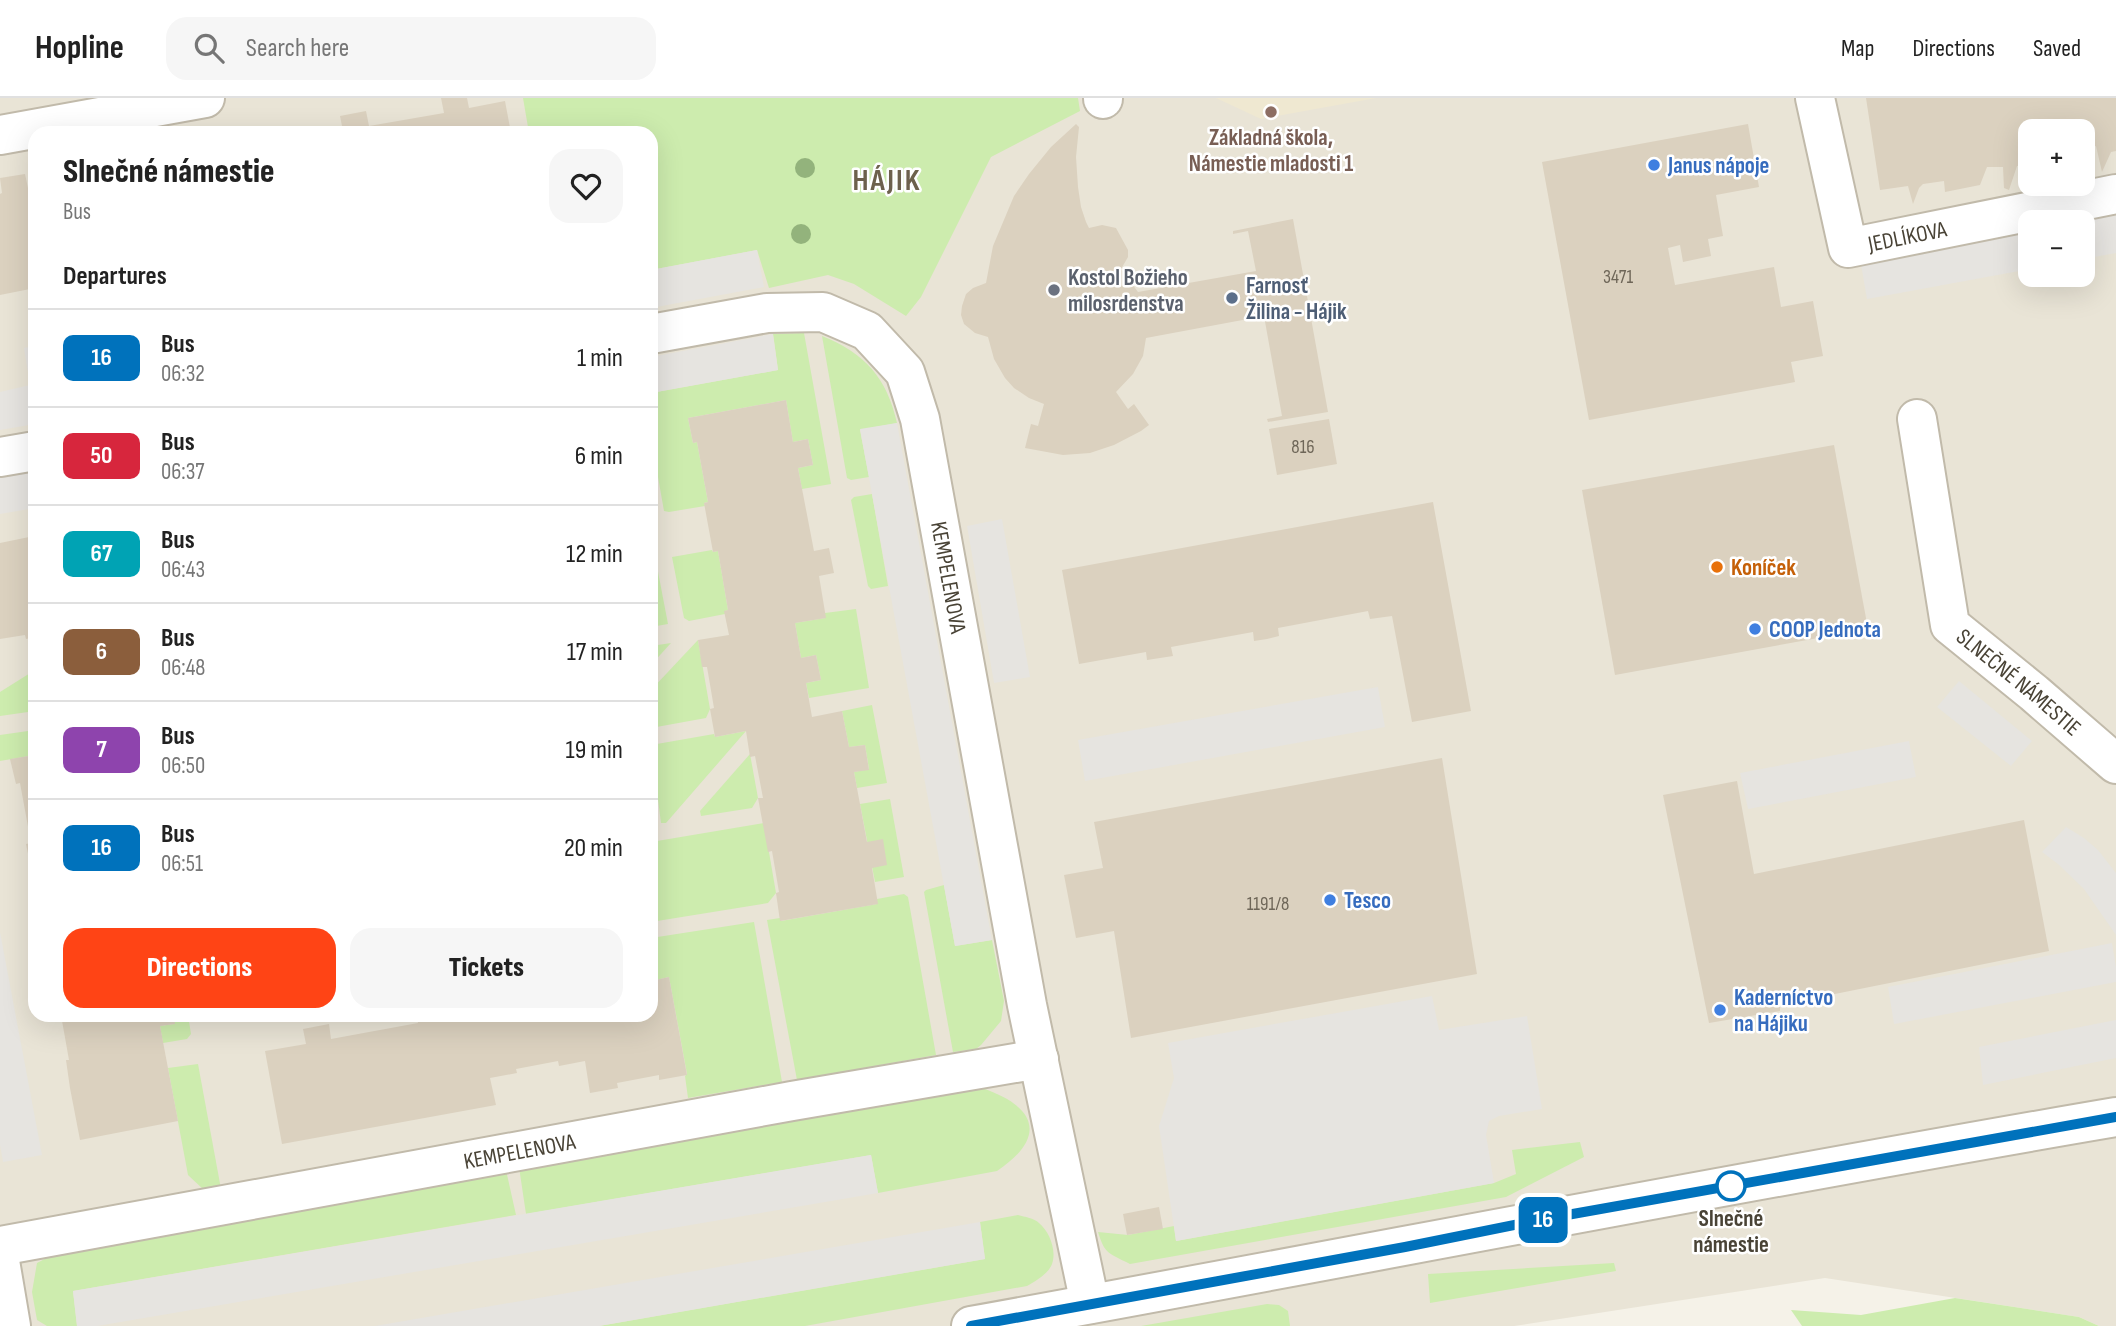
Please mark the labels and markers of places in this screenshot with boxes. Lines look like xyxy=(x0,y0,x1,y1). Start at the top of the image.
marker: Základná škola, Námestie mladosti 1 xyxy=(1263,104,1279,120)
place label: Základná škola, Námestie mladosti 1 xyxy=(1189,124,1353,178)
place label: Janus nápoje xyxy=(1667,152,1769,180)
marker: Janus nápoje xyxy=(1646,157,1662,173)
place label: Kostol Božieho milosrdenstva xyxy=(1068,264,1188,318)
place label: Farnosť Žilina - Hájik xyxy=(1246,272,1347,326)
marker: Kostol Božieho milosrdenstva xyxy=(1046,282,1062,298)
marker: Farnosť Žilina - Hájik xyxy=(1224,290,1240,306)
place label: Koníček xyxy=(1731,554,1796,582)
marker: Koníček xyxy=(1709,559,1725,575)
place label: COOP Jednota xyxy=(1769,616,1881,644)
marker: COOP Jednota xyxy=(1747,621,1763,637)
place label: Tesco xyxy=(1344,887,1391,915)
marker: Tesco xyxy=(1322,892,1338,908)
place label: Kaderníctvo na Hájiku xyxy=(1734,984,1833,1038)
marker: Kaderníctvo na Hájiku xyxy=(1712,1002,1728,1018)
marker: Slnečné námestie xyxy=(1716,1171,1746,1201)
place label: Slnečné námestie xyxy=(1693,1205,1769,1259)

